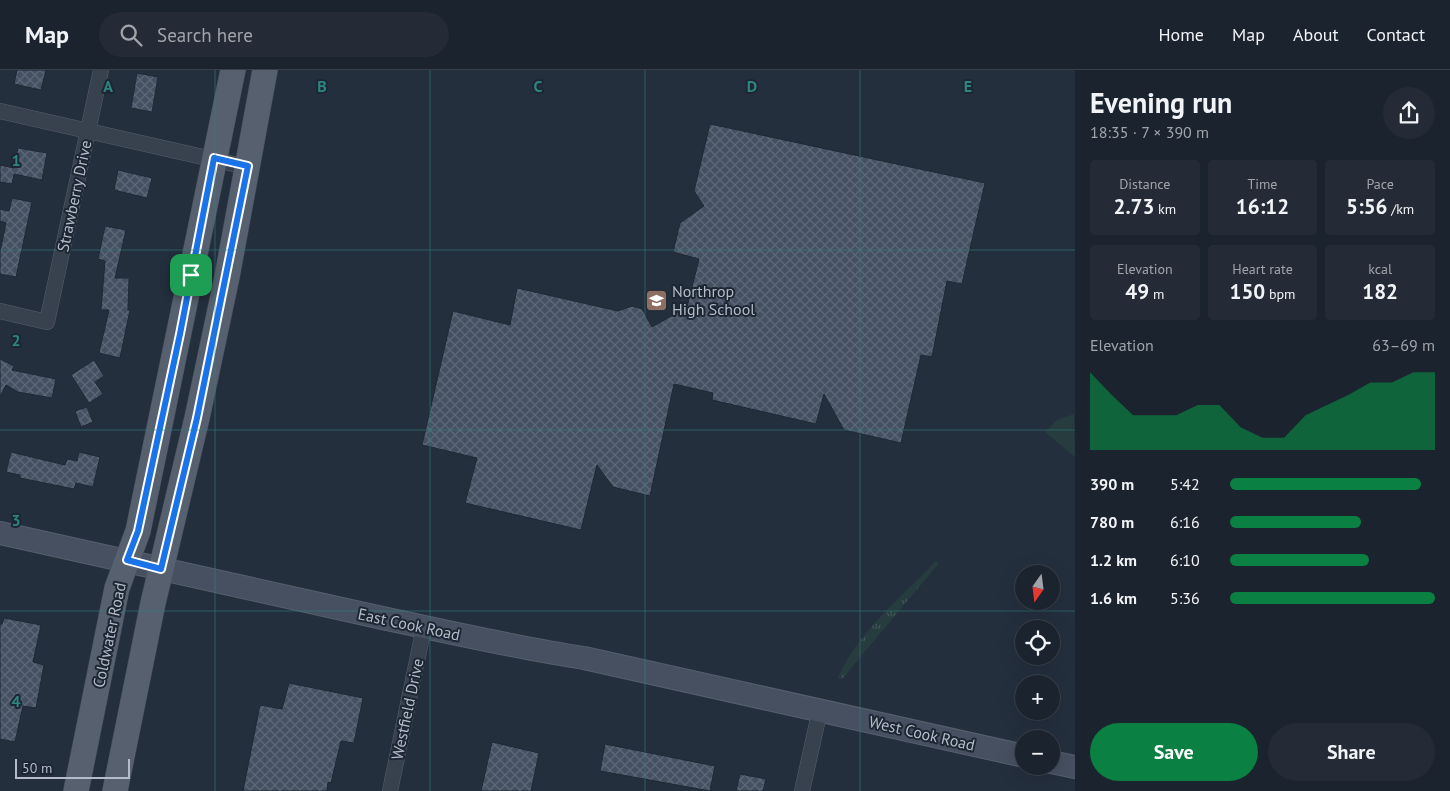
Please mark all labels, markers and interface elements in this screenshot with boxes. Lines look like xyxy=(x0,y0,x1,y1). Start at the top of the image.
search box xyxy=(99,12,449,57)
text: Map xyxy=(25,19,69,50)
icon: search xyxy=(117,21,145,49)
text: Search here xyxy=(157,23,253,47)
text: Home xyxy=(1158,23,1204,46)
text: Map xyxy=(1232,23,1265,46)
text: About xyxy=(1293,23,1339,46)
text: Contact xyxy=(1367,23,1425,46)
text: A xyxy=(103,76,113,96)
text: B xyxy=(317,76,327,96)
text: C xyxy=(534,76,543,96)
text: D xyxy=(747,76,757,96)
text: E xyxy=(964,76,972,96)
text: Evening run xyxy=(1090,84,1232,121)
button: share xyxy=(1383,87,1435,139)
text: 18:35 · 7 × 390 m xyxy=(1090,122,1209,142)
street label: Strawberry Drive xyxy=(52,138,96,254)
text: 1 xyxy=(11,150,21,170)
text: Distance xyxy=(1119,175,1170,193)
text: Time xyxy=(1247,175,1278,193)
text: Pace xyxy=(1366,175,1394,193)
text: 2.73 xyxy=(1113,193,1154,220)
text: 16:12 xyxy=(1236,193,1289,220)
text: 5:56 xyxy=(1346,193,1387,220)
text: km xyxy=(1154,200,1176,218)
text: /km xyxy=(1387,200,1414,218)
pin xyxy=(170,254,212,296)
text: Elevation xyxy=(1117,260,1173,278)
text: Heart rate xyxy=(1232,260,1293,278)
text: kcal xyxy=(1368,260,1392,278)
icon: arrive xyxy=(177,261,205,289)
text: 49 xyxy=(1125,278,1149,305)
text: 150 xyxy=(1230,278,1265,305)
text: 182 xyxy=(1362,278,1398,305)
place label: Northrop High School xyxy=(672,281,755,319)
text: m xyxy=(1149,285,1164,303)
text: bpm xyxy=(1265,285,1295,303)
school or university icon: Northrop High School xyxy=(644,288,668,312)
text: 2 xyxy=(11,330,21,350)
text: Elevation xyxy=(1090,335,1154,355)
text: 63–69 m xyxy=(1372,335,1435,355)
text: 390 m xyxy=(1090,474,1134,494)
text: 5:42 xyxy=(1170,474,1200,494)
text: 3 xyxy=(11,510,21,530)
text: 780 m xyxy=(1090,512,1134,532)
text: 6:16 xyxy=(1170,512,1200,532)
text: 1.2 km xyxy=(1090,550,1137,570)
text: 6:10 xyxy=(1170,550,1200,570)
north arrow xyxy=(1015,565,1060,610)
map controls xyxy=(1015,565,1060,775)
street label: Coldwater Road xyxy=(88,581,130,689)
text: 1.6 km xyxy=(1090,588,1137,608)
text: 5:36 xyxy=(1170,588,1200,608)
street label: East Cook Road xyxy=(356,603,462,645)
button: locate xyxy=(1015,620,1060,665)
street label: Westfield Drive xyxy=(387,657,427,761)
button: + xyxy=(1015,675,1060,720)
text: 4 xyxy=(11,691,21,711)
street label: West Cook Road xyxy=(867,711,977,755)
button: Save xyxy=(1090,723,1258,781)
button: Share xyxy=(1268,723,1435,781)
button: − xyxy=(1015,730,1060,775)
scale bar xyxy=(15,756,130,779)
text: 50 m xyxy=(22,759,52,777)

